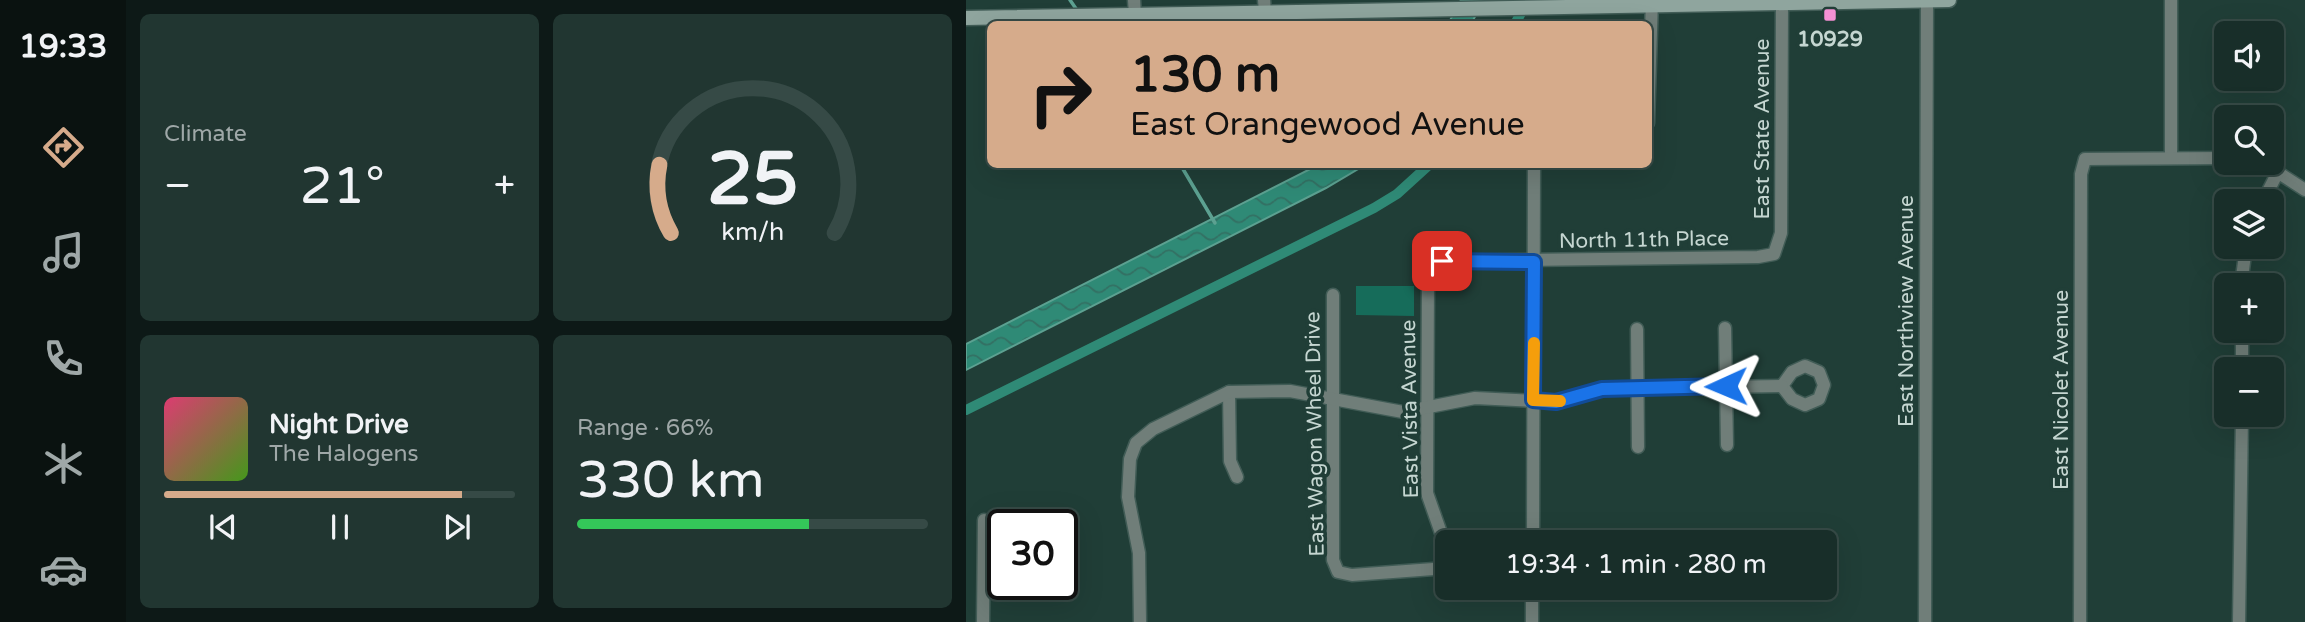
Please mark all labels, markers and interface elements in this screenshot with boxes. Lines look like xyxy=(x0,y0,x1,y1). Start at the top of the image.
marker: 10929 xyxy=(1822,7,1838,23)
map controls xyxy=(2214,21,2284,427)
button: sound xyxy=(2214,21,2284,91)
place label: 10929 xyxy=(1797,27,1863,52)
text: 19:33 xyxy=(19,28,107,66)
street label: East State Avenue xyxy=(1750,38,1775,219)
text: 130 m xyxy=(1130,46,1280,105)
icon: right xyxy=(1015,49,1106,140)
button: search xyxy=(2214,105,2284,175)
text: East Orangewood Avenue xyxy=(1130,106,1525,144)
text: Climate xyxy=(164,120,247,148)
icon: directions xyxy=(39,123,88,172)
text: 25 xyxy=(707,137,798,225)
text: 21° xyxy=(300,155,385,218)
text: − xyxy=(164,163,191,209)
text: + xyxy=(494,163,515,209)
button: layers xyxy=(2214,189,2284,259)
street label: East Northview Avenue xyxy=(1894,195,1919,427)
text: km/h xyxy=(721,217,784,247)
street label: North 11th Place xyxy=(1559,226,1729,254)
icon: music xyxy=(39,228,88,277)
pin xyxy=(1412,231,1472,291)
icon: arrive xyxy=(1423,242,1461,280)
button: + xyxy=(2214,273,2284,343)
street label: East Nicolet Avenue xyxy=(2049,290,2074,490)
street label: East Wagon Wheel Drive xyxy=(1300,311,1330,557)
street label: East Vista Avenue xyxy=(1396,319,1424,498)
icon: phone xyxy=(39,334,88,383)
position arrow xyxy=(1689,349,1763,423)
button: − xyxy=(2214,357,2284,427)
text: Night Drive xyxy=(269,409,409,440)
text: Range · 66% xyxy=(577,414,713,442)
icon: climate xyxy=(39,439,88,488)
text: The Halogens xyxy=(269,440,418,468)
text: 330 km xyxy=(577,449,765,512)
icon: previous xyxy=(204,508,242,546)
icon: pause xyxy=(321,508,359,546)
icon: next xyxy=(438,508,476,546)
speed limit sign: 30 xyxy=(987,509,1078,600)
icon: car xyxy=(39,545,88,594)
text: 19:34 · 1 min · 280 m xyxy=(1505,549,1767,580)

